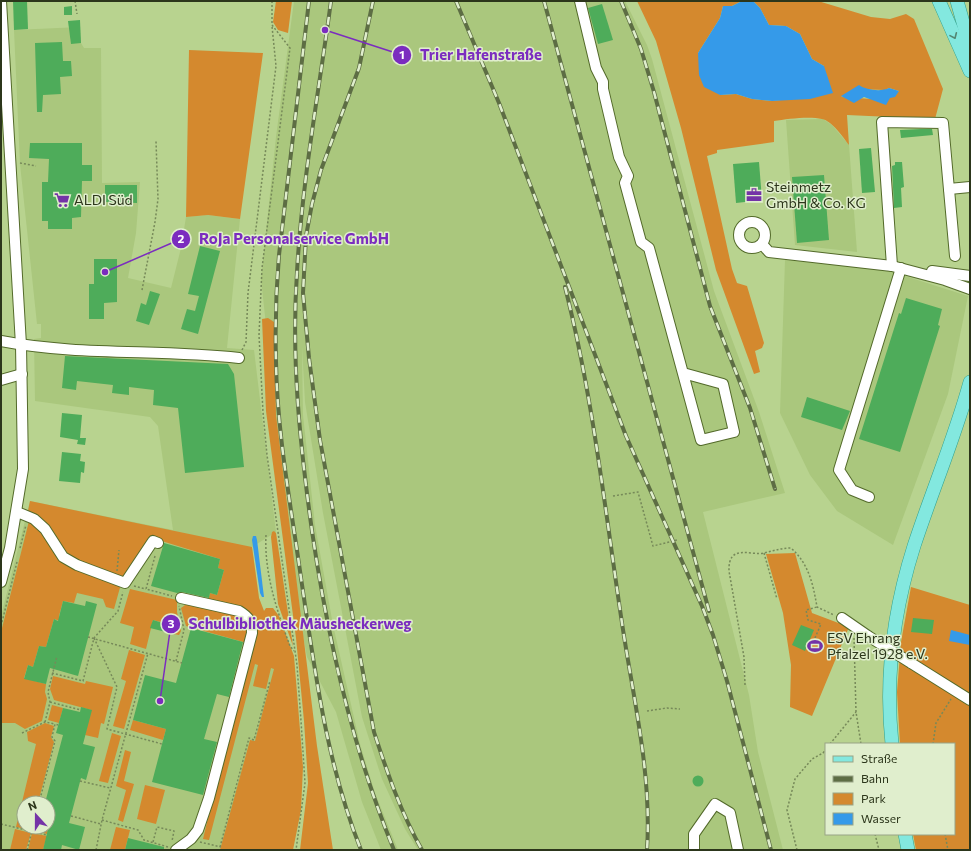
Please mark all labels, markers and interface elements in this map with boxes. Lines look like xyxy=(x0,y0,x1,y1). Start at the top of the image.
one-way arrow xyxy=(950,32,958,39)
callout: Trier Hafenstraße xyxy=(392,41,550,68)
text: Trier Hafenstraße xyxy=(420,45,542,63)
text: 1 xyxy=(399,47,405,61)
place label: Steinmetz GmbH & Co. KG xyxy=(766,178,866,211)
office icon: Steinmetz GmbH & Co. KG xyxy=(745,186,763,204)
supermarket icon: ALDI Süd xyxy=(53,191,71,209)
place label: ALDI Süd xyxy=(74,191,133,208)
callout: RoJa Personalservice GmbH xyxy=(171,226,397,253)
text: RoJa Personalservice GmbH xyxy=(199,229,389,247)
text: 2 xyxy=(178,231,185,245)
callout: Schulbibliothek Mäusheckerweg xyxy=(161,610,420,637)
text: Schulbibliothek Mäusheckerweg xyxy=(188,614,412,632)
text: 3 xyxy=(168,616,175,630)
place label: ESV Ehrang Pfalzel 1928 e.V. xyxy=(827,629,928,662)
sports icon: ESV Ehrang Pfalzel 1928 e.V. xyxy=(806,637,824,655)
legend xyxy=(825,743,955,835)
text: Straße xyxy=(861,751,897,765)
text: Bahn xyxy=(861,771,889,785)
text: Park xyxy=(861,791,887,805)
north arrow xyxy=(16,795,56,835)
text: N xyxy=(26,798,38,813)
text: Wasser xyxy=(861,811,901,825)

